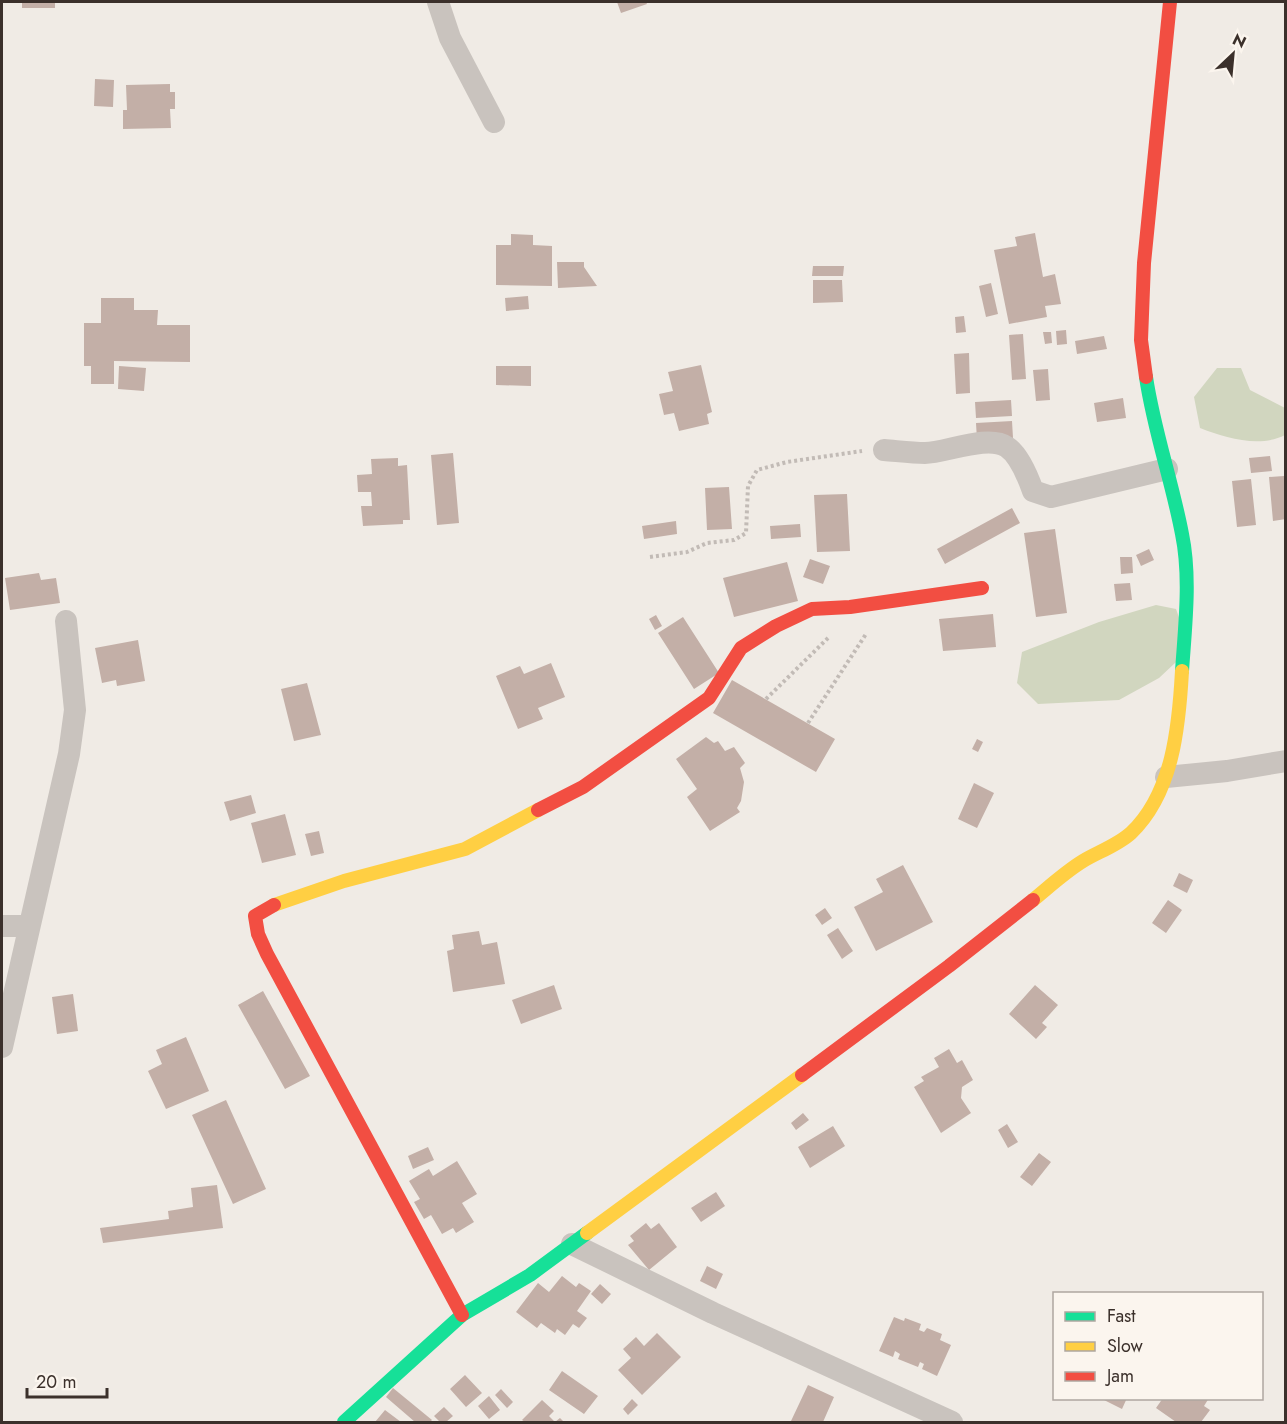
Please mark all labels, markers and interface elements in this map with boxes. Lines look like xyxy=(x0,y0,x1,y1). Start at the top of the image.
north arrow xyxy=(1203,24,1263,84)
text: N xyxy=(1229,28,1250,54)
legend xyxy=(1053,1292,1263,1400)
text: Fast xyxy=(1107,1303,1136,1329)
text: Slow xyxy=(1107,1333,1144,1359)
scale bar xyxy=(27,1361,106,1399)
text: Jam xyxy=(1105,1363,1134,1389)
text: 20 m xyxy=(36,1369,76,1395)

